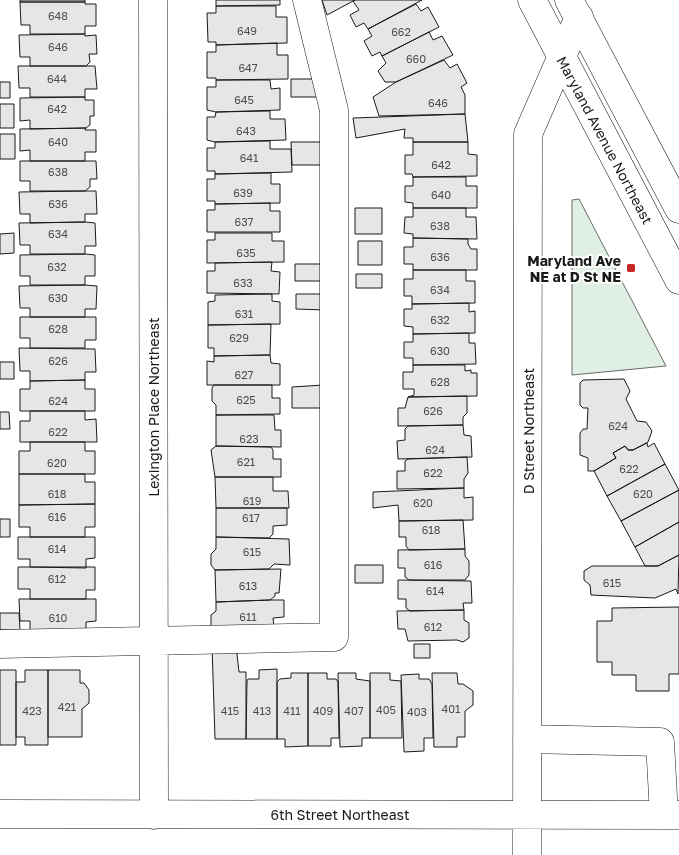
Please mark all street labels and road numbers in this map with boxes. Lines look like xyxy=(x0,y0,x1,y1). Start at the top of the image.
street label: Maryland Avenue Northeast xyxy=(553,53,657,227)
street label: Lexington Place Northeast xyxy=(145,317,162,497)
street label: D Street Northeast xyxy=(520,368,537,494)
street label: 6th Street Northeast xyxy=(270,806,410,823)

